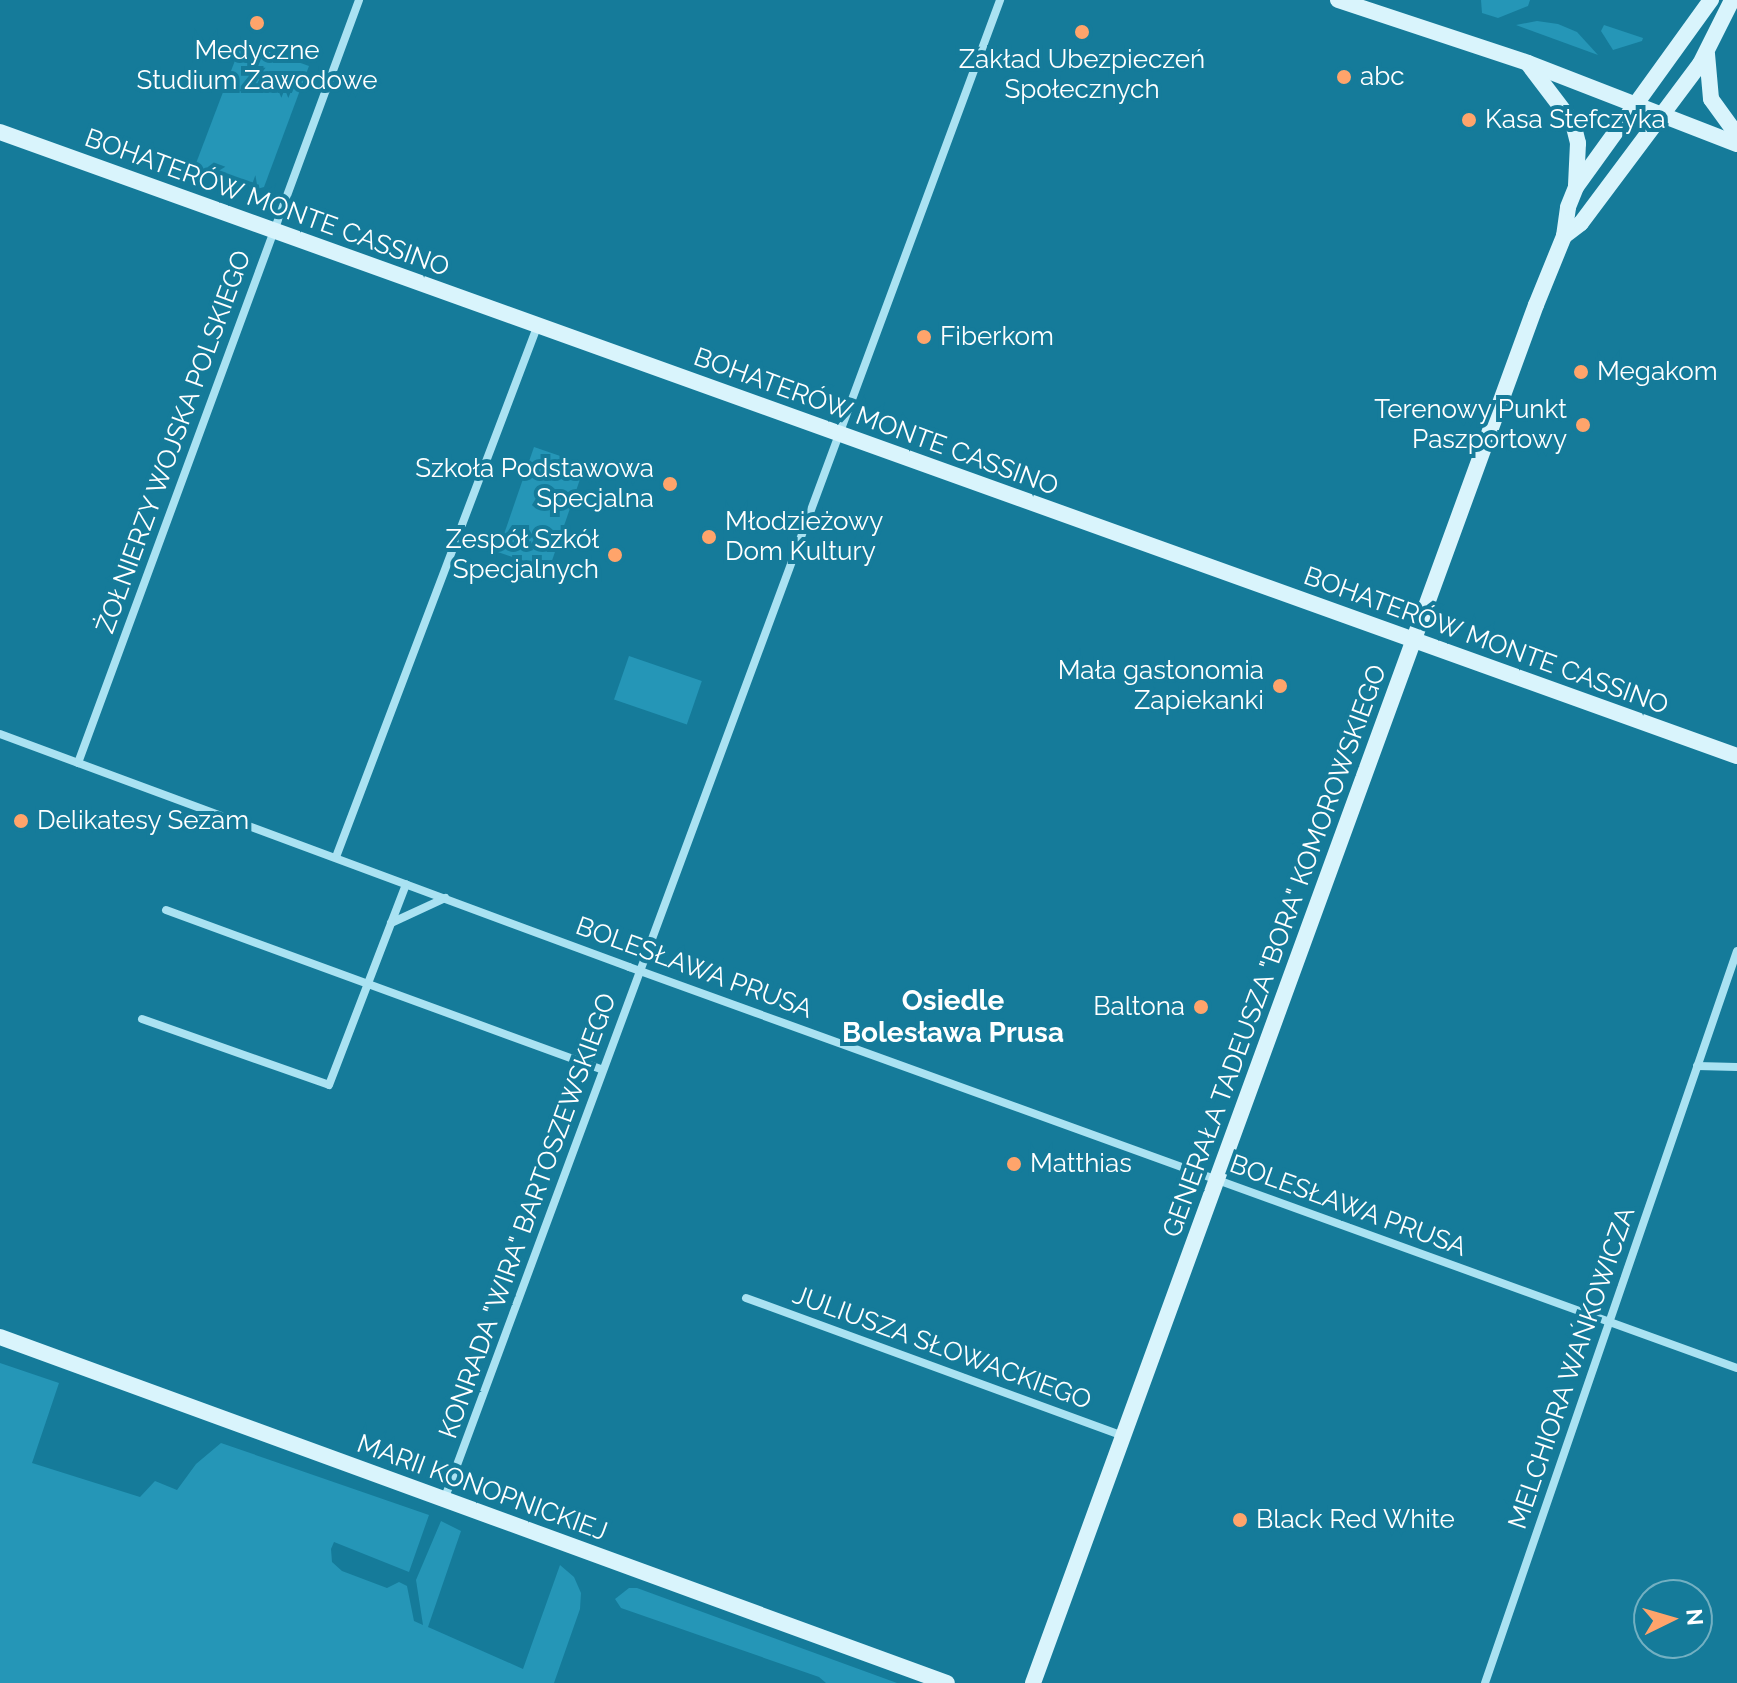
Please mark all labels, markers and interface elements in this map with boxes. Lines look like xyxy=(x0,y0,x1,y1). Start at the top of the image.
marker: Medyczne Studium Zawodowe xyxy=(248,14,266,32)
marker: Zakład Ubezpieczeń Społecznych xyxy=(1073,23,1091,41)
place label: Medyczne Studium Zawodowe xyxy=(137,35,377,96)
place label: Zakład Ubezpieczeń Społecznych xyxy=(959,44,1205,106)
place label: abc xyxy=(1360,61,1404,93)
marker: abc xyxy=(1335,68,1353,86)
place label: Kasa Stefczyka xyxy=(1485,104,1666,136)
marker: Kasa Stefczyka xyxy=(1460,111,1478,129)
street label: BOHATERÓW MONTE CASSINO xyxy=(80,122,454,284)
street label: ŻOŁNIERZY WOJSKA POLSKIEGO xyxy=(90,245,258,639)
place label: Fiberkom xyxy=(940,321,1054,353)
marker: Fiberkom xyxy=(915,328,933,346)
street label: BOHATERÓW MONTE CASSINO xyxy=(689,341,1063,503)
place label: Megakom xyxy=(1597,356,1718,388)
marker: Megakom xyxy=(1572,363,1590,381)
place label: Terenowy Punkt Paszportowy xyxy=(1374,394,1567,456)
marker: Terenowy Punkt Paszportowy xyxy=(1574,416,1592,434)
place label: Szkoła Podstawowa Specjalna xyxy=(415,453,654,514)
marker: Szkoła Podstawowa Specjalna xyxy=(661,475,679,493)
place label: Młodzieżowy Dom Kultury xyxy=(725,506,883,568)
place label: Zespół Szkół Specjalnych xyxy=(445,524,599,586)
marker: Młodzieżowy Dom Kultury xyxy=(700,528,718,546)
marker: Zespół Szkół Specjalnych xyxy=(606,546,624,564)
street label: BOHATERÓW MONTE CASSINO xyxy=(1299,560,1673,722)
place label: Mała gastonomia Zapiekanki xyxy=(1058,655,1264,716)
street label: GENERAŁA TADEUSZA "BORA" KOMOROWSKIEGO xyxy=(1156,659,1394,1243)
marker: Mała gastonomia Zapiekanki xyxy=(1271,677,1289,695)
place label: Delikatesy Sezam xyxy=(37,805,250,837)
marker: Delikatesy Sezam xyxy=(12,812,30,830)
street label: BOLESŁAWA PRUSA xyxy=(571,911,817,1025)
district label: Osiedle Bolesława Prusa xyxy=(842,984,1064,1050)
street label: KONRADA "WIRA" BARTOSZEWSKIEGO xyxy=(432,988,624,1444)
place label: Baltona xyxy=(1093,991,1185,1023)
marker: Baltona xyxy=(1192,998,1210,1016)
place label: Matthias xyxy=(1030,1148,1132,1180)
street label: BOLESŁAWA PRUSA xyxy=(1225,1149,1471,1263)
marker: Matthias xyxy=(1005,1155,1023,1173)
street label: MELCHIORA WAŃKOWICZA xyxy=(1502,1202,1642,1534)
street label: JULIUSZA SŁOWACKIEGO xyxy=(788,1279,1096,1417)
street label: MARII KONOPNICKIEJ xyxy=(353,1428,611,1548)
place label: Black Red White xyxy=(1256,1504,1456,1536)
marker: Black Red White xyxy=(1231,1511,1249,1529)
north arrow xyxy=(1633,1579,1713,1659)
text: N xyxy=(1681,1608,1709,1627)

